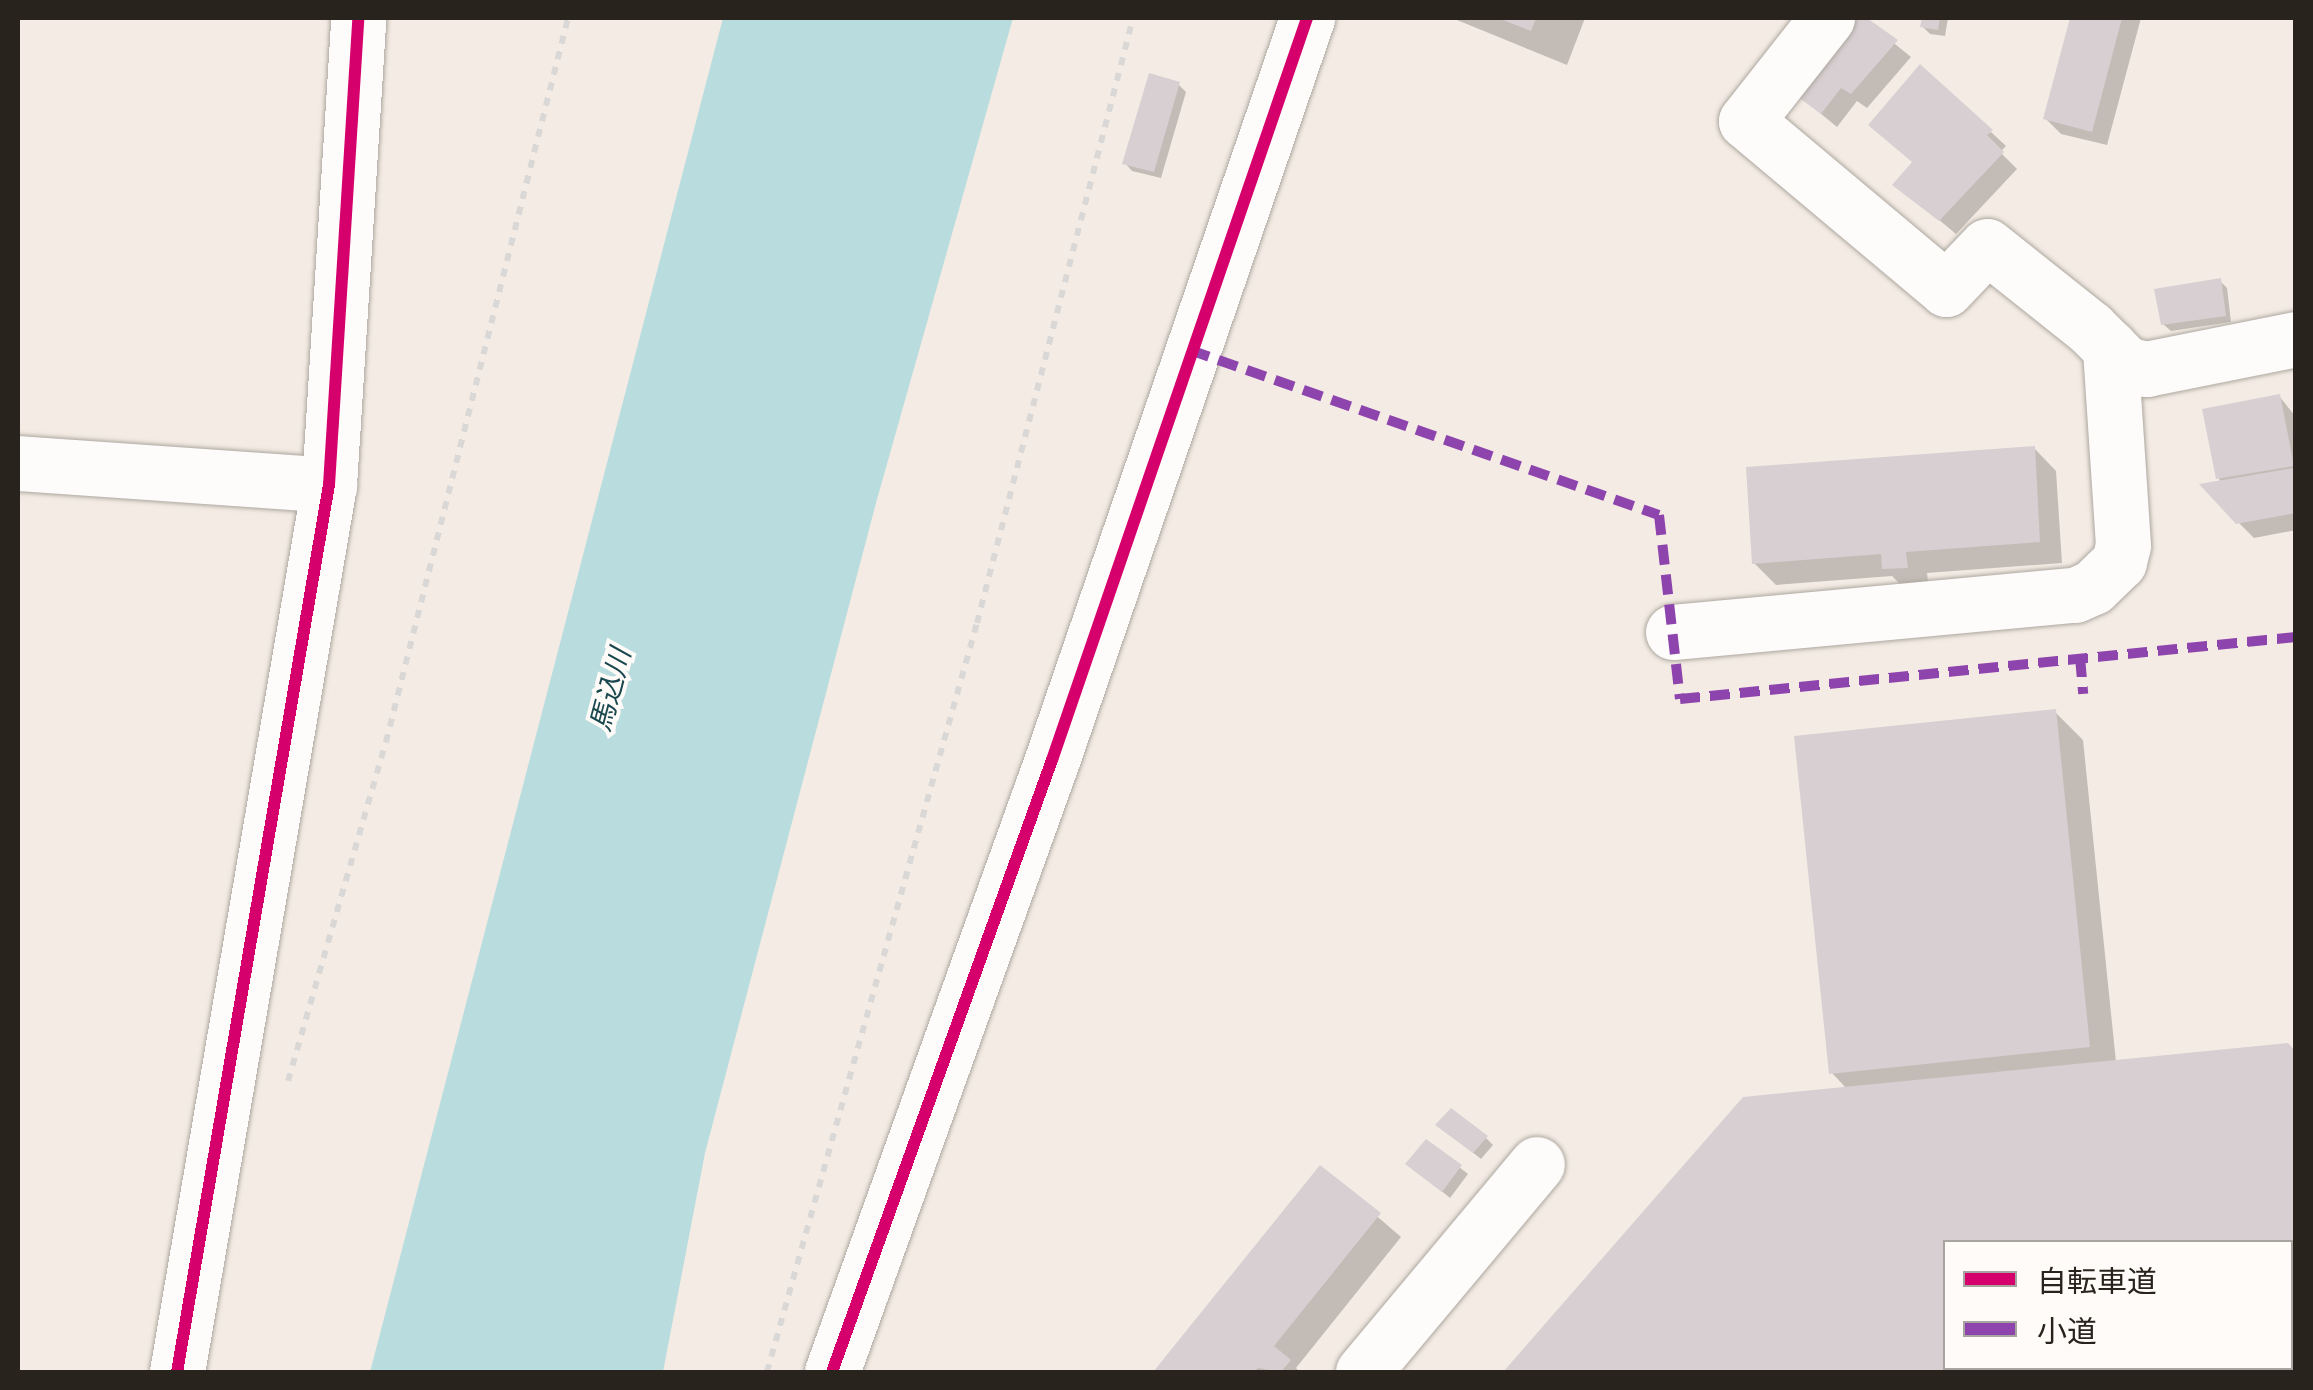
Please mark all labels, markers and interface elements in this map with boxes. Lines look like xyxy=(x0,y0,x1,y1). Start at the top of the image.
water label: 馬込川 xyxy=(584,645,638,735)
legend xyxy=(1943,1240,2293,1370)
text: 自転車道 xyxy=(2037,1264,2157,1299)
text: 小道 xyxy=(2037,1314,2097,1349)

